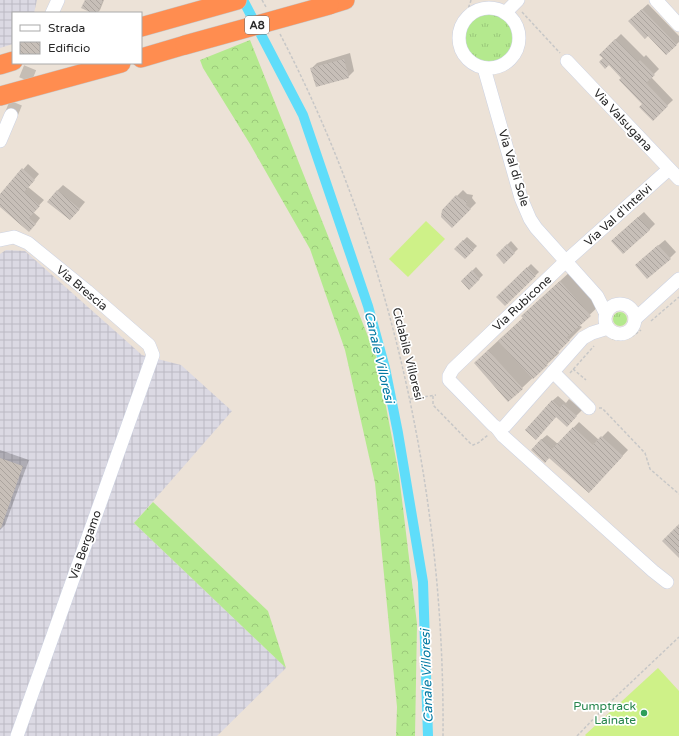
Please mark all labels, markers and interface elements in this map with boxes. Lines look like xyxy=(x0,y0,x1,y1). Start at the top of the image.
legend xyxy=(12,12,142,64)
road number: A8 xyxy=(245,16,269,34)
text: Strada xyxy=(48,21,85,35)
text: Edificio xyxy=(48,41,90,55)
street label: Via Valsugana xyxy=(591,86,655,154)
street label: Via Val di Sole xyxy=(496,128,532,208)
street label: Via Val d'Intelvi xyxy=(581,181,655,249)
street label: Via Brescia xyxy=(54,263,110,313)
street label: Via Rubicone xyxy=(490,272,554,334)
street label: Ciclabile Villoresi xyxy=(390,306,426,402)
water label: Canale Villoresi xyxy=(361,310,398,406)
street label: Via Bergamo xyxy=(66,508,104,582)
water label: Canale Villoresi xyxy=(417,627,437,723)
place label: Pumptrack Lainate xyxy=(573,699,636,727)
marker: Pumptrack Lainate xyxy=(639,708,649,718)

